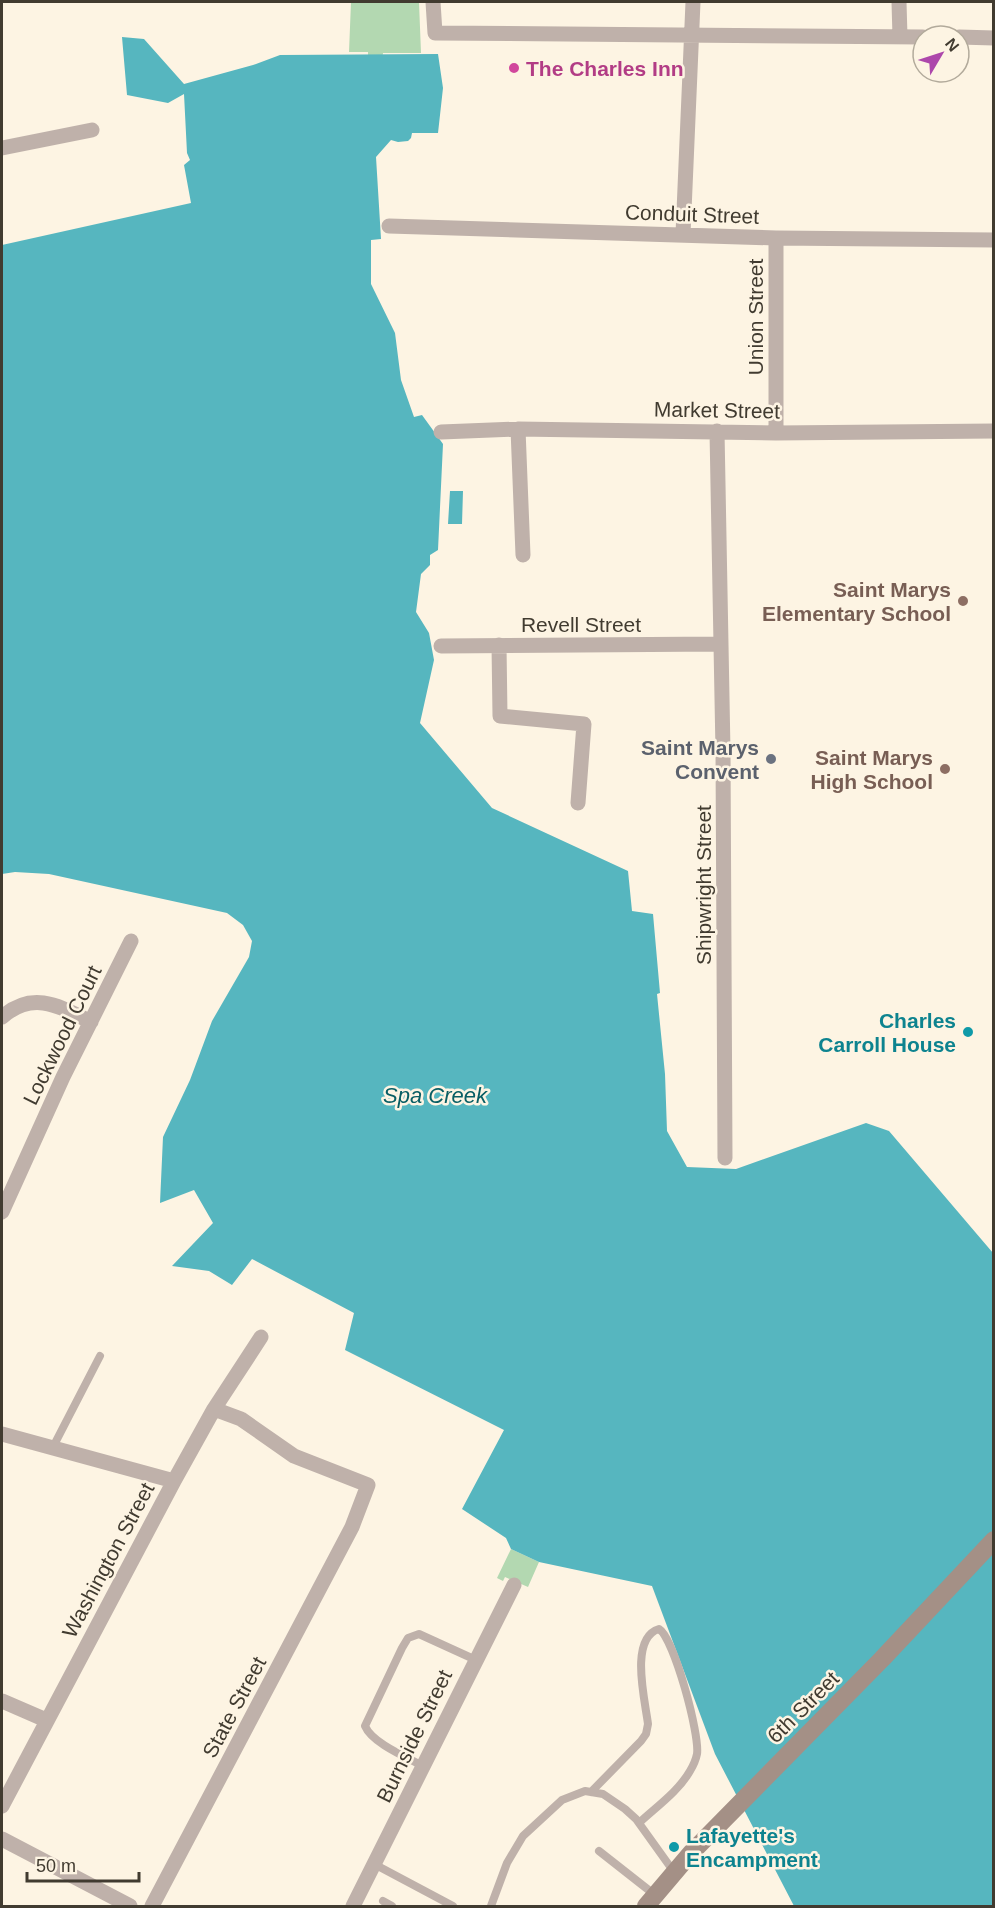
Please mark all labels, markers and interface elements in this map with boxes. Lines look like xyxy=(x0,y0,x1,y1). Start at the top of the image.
north arrow xyxy=(911,24,971,84)
text: N xyxy=(942,35,963,55)
place label: The Charles Inn xyxy=(526,57,684,80)
marker: The Charles Inn xyxy=(507,61,521,75)
street label: Conduit Street xyxy=(625,200,760,228)
street label: Union Street xyxy=(744,258,767,375)
street label: Market Street xyxy=(654,397,780,423)
place label: Saint Marys Elementary School xyxy=(762,578,951,625)
marker: Saint Marys Elementary School xyxy=(956,594,970,608)
street label: Revell Street xyxy=(521,613,641,636)
place label: Saint Marys Convent xyxy=(641,736,759,783)
place label: Saint Marys High School xyxy=(811,746,933,793)
marker: Saint Marys Convent xyxy=(764,752,778,766)
marker: Saint Marys High School xyxy=(938,762,952,776)
street label: Shipwright Street xyxy=(692,805,715,965)
street label: Lockwood Court xyxy=(18,962,106,1108)
place label: Charles Carroll House xyxy=(818,1009,956,1056)
marker: Charles Carroll House xyxy=(961,1025,975,1039)
water label: Spa Creek xyxy=(383,1083,488,1108)
street label: Washington Street xyxy=(57,1479,159,1641)
street label: State Street xyxy=(198,1653,270,1761)
street label: Burnside Street xyxy=(372,1666,456,1806)
street label: 6th Street xyxy=(763,1667,843,1747)
place label: Lafayette's Encampment xyxy=(686,1824,818,1871)
marker: Lafayette's Encampment xyxy=(667,1840,681,1854)
scale bar xyxy=(27,1845,140,1883)
text: 50 m xyxy=(36,1856,76,1876)

